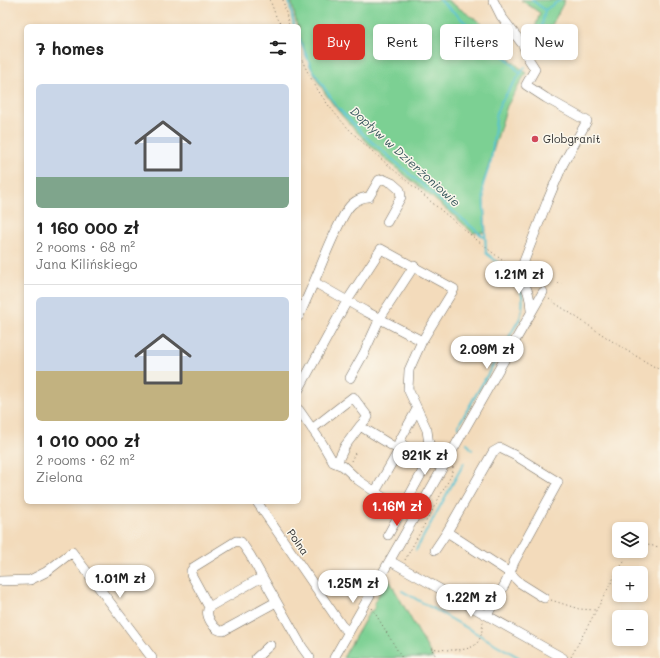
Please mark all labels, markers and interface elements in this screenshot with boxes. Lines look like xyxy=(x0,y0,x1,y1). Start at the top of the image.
chip: Buy xyxy=(313,24,365,60)
chip: Rent xyxy=(373,24,432,60)
chip: Filters xyxy=(440,24,513,60)
chip: New xyxy=(521,24,578,60)
text: 7 homes xyxy=(36,37,104,59)
icon: filters xyxy=(267,37,289,59)
water label: Dopływ w Dzierżoniowie xyxy=(347,103,464,210)
icon: home xyxy=(127,110,199,182)
place label: Globgranit xyxy=(543,131,601,146)
marker: Globgranit xyxy=(530,134,540,144)
text: 1 160 000 zł xyxy=(36,216,139,238)
text: 2 rooms · 68 m² xyxy=(36,238,135,255)
text: Jana Kilińskiego xyxy=(36,255,138,272)
pin: 1.21M zł xyxy=(478,261,560,295)
text: 1.21M zł xyxy=(494,265,544,282)
icon: home xyxy=(127,323,199,395)
pin: 2.09M zł xyxy=(446,336,528,370)
text: 2.09M zł xyxy=(460,340,514,357)
text: 1 010 000 zł xyxy=(36,429,140,451)
pin: 921K zł xyxy=(388,442,462,476)
text: 921K zł xyxy=(402,446,448,463)
text: 2 rooms · 62 m² xyxy=(36,451,135,468)
text: Zielona xyxy=(36,468,83,485)
pin: 1.16M zł xyxy=(356,493,438,527)
text: 1.16M zł xyxy=(372,497,422,514)
map controls xyxy=(612,522,648,646)
button: layers xyxy=(612,522,648,558)
street label: Polna xyxy=(284,526,313,558)
pin: 1.01M zł xyxy=(79,565,161,599)
button: + xyxy=(612,566,648,602)
text: 1.01M zł xyxy=(94,569,146,586)
pin: 1.25M zł xyxy=(312,570,394,604)
text: 1.25M zł xyxy=(327,574,379,591)
pin: 1.22M zł xyxy=(430,584,512,618)
text: 1.22M zł xyxy=(445,588,497,605)
button: − xyxy=(612,610,648,646)

